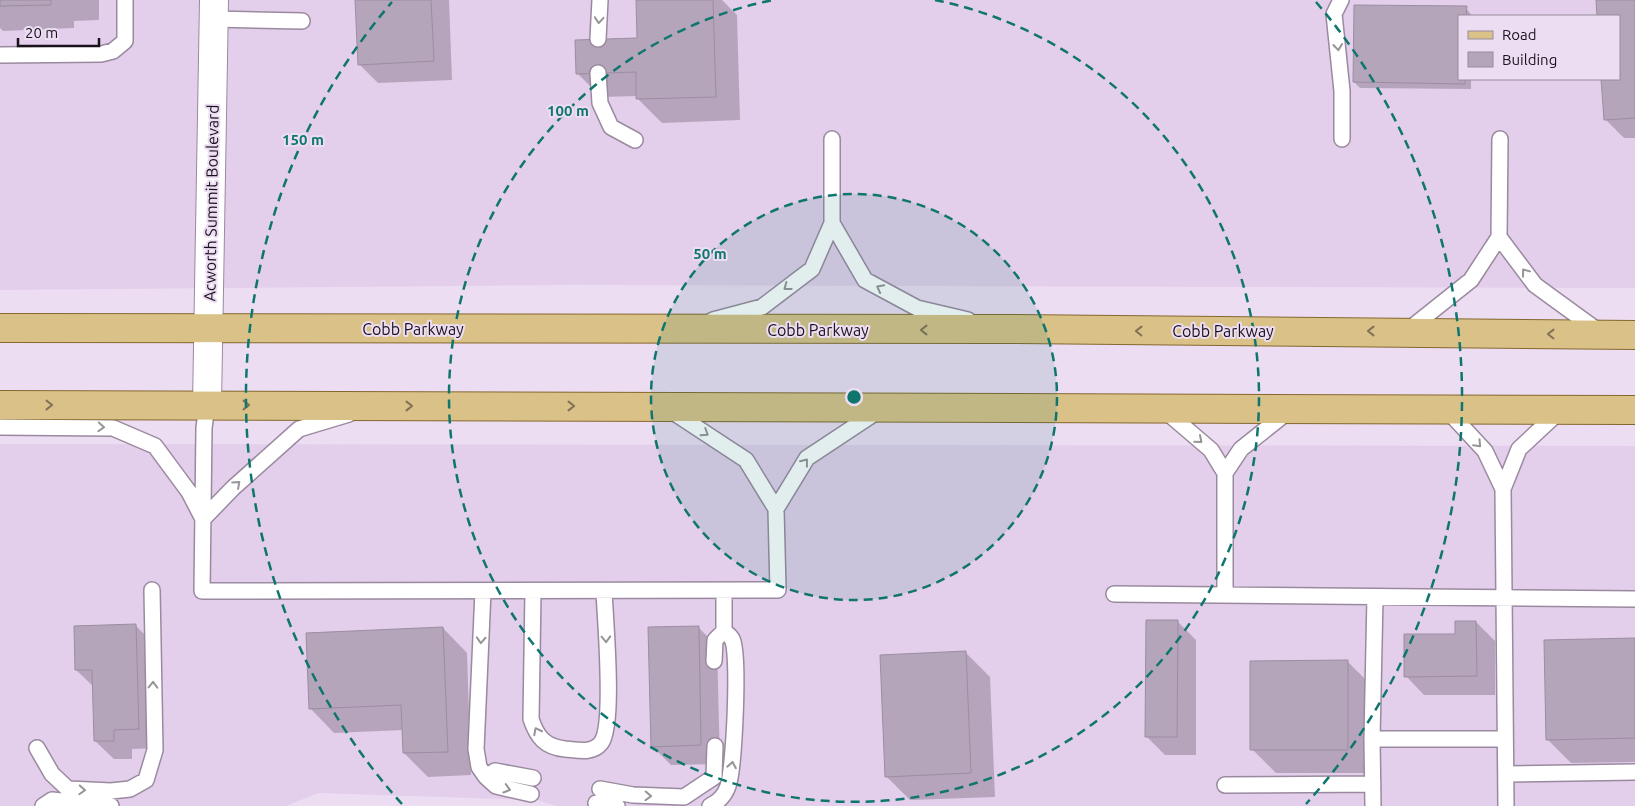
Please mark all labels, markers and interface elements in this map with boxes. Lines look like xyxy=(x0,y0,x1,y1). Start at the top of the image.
scale bar xyxy=(18,15,99,47)
legend xyxy=(1458,15,1620,80)
one-way arrow xyxy=(593,16,604,24)
text: 20 m xyxy=(25,24,58,41)
text: Road xyxy=(1502,26,1537,43)
one-way arrow xyxy=(1332,43,1343,51)
text: Building xyxy=(1502,51,1557,68)
text: 100 m xyxy=(547,102,589,119)
street label: Acworth Summit Boulevard xyxy=(200,104,222,302)
text: 150 m xyxy=(282,131,324,148)
text: 50 m xyxy=(693,245,727,262)
one-way arrow xyxy=(1523,269,1531,278)
one-way arrow xyxy=(784,282,793,290)
one-way arrow xyxy=(876,284,885,294)
street label: Cobb Parkway xyxy=(362,320,464,338)
street label: Cobb Parkway xyxy=(767,321,869,339)
street label: Cobb Parkway xyxy=(1172,322,1274,340)
one-way arrow xyxy=(920,325,928,335)
one-way arrow xyxy=(1135,326,1142,336)
one-way arrow xyxy=(1367,326,1375,336)
one-way arrow xyxy=(1547,329,1555,339)
centre of rings xyxy=(845,388,863,406)
one-way arrow xyxy=(45,400,53,410)
one-way arrow xyxy=(242,400,250,410)
one-way arrow xyxy=(405,401,413,411)
one-way arrow xyxy=(568,401,575,411)
one-way arrow xyxy=(97,422,105,433)
one-way arrow xyxy=(700,427,709,436)
one-way arrow xyxy=(1193,434,1202,442)
one-way arrow xyxy=(1472,439,1481,448)
one-way arrow xyxy=(800,459,808,468)
one-way arrow xyxy=(232,481,241,490)
one-way arrow xyxy=(476,636,487,644)
one-way arrow xyxy=(601,636,611,644)
one-way arrow xyxy=(148,681,158,688)
one-way arrow xyxy=(533,727,543,736)
one-way arrow xyxy=(727,761,737,770)
one-way arrow xyxy=(78,784,86,795)
one-way arrow xyxy=(502,784,510,794)
one-way arrow xyxy=(644,790,652,801)

